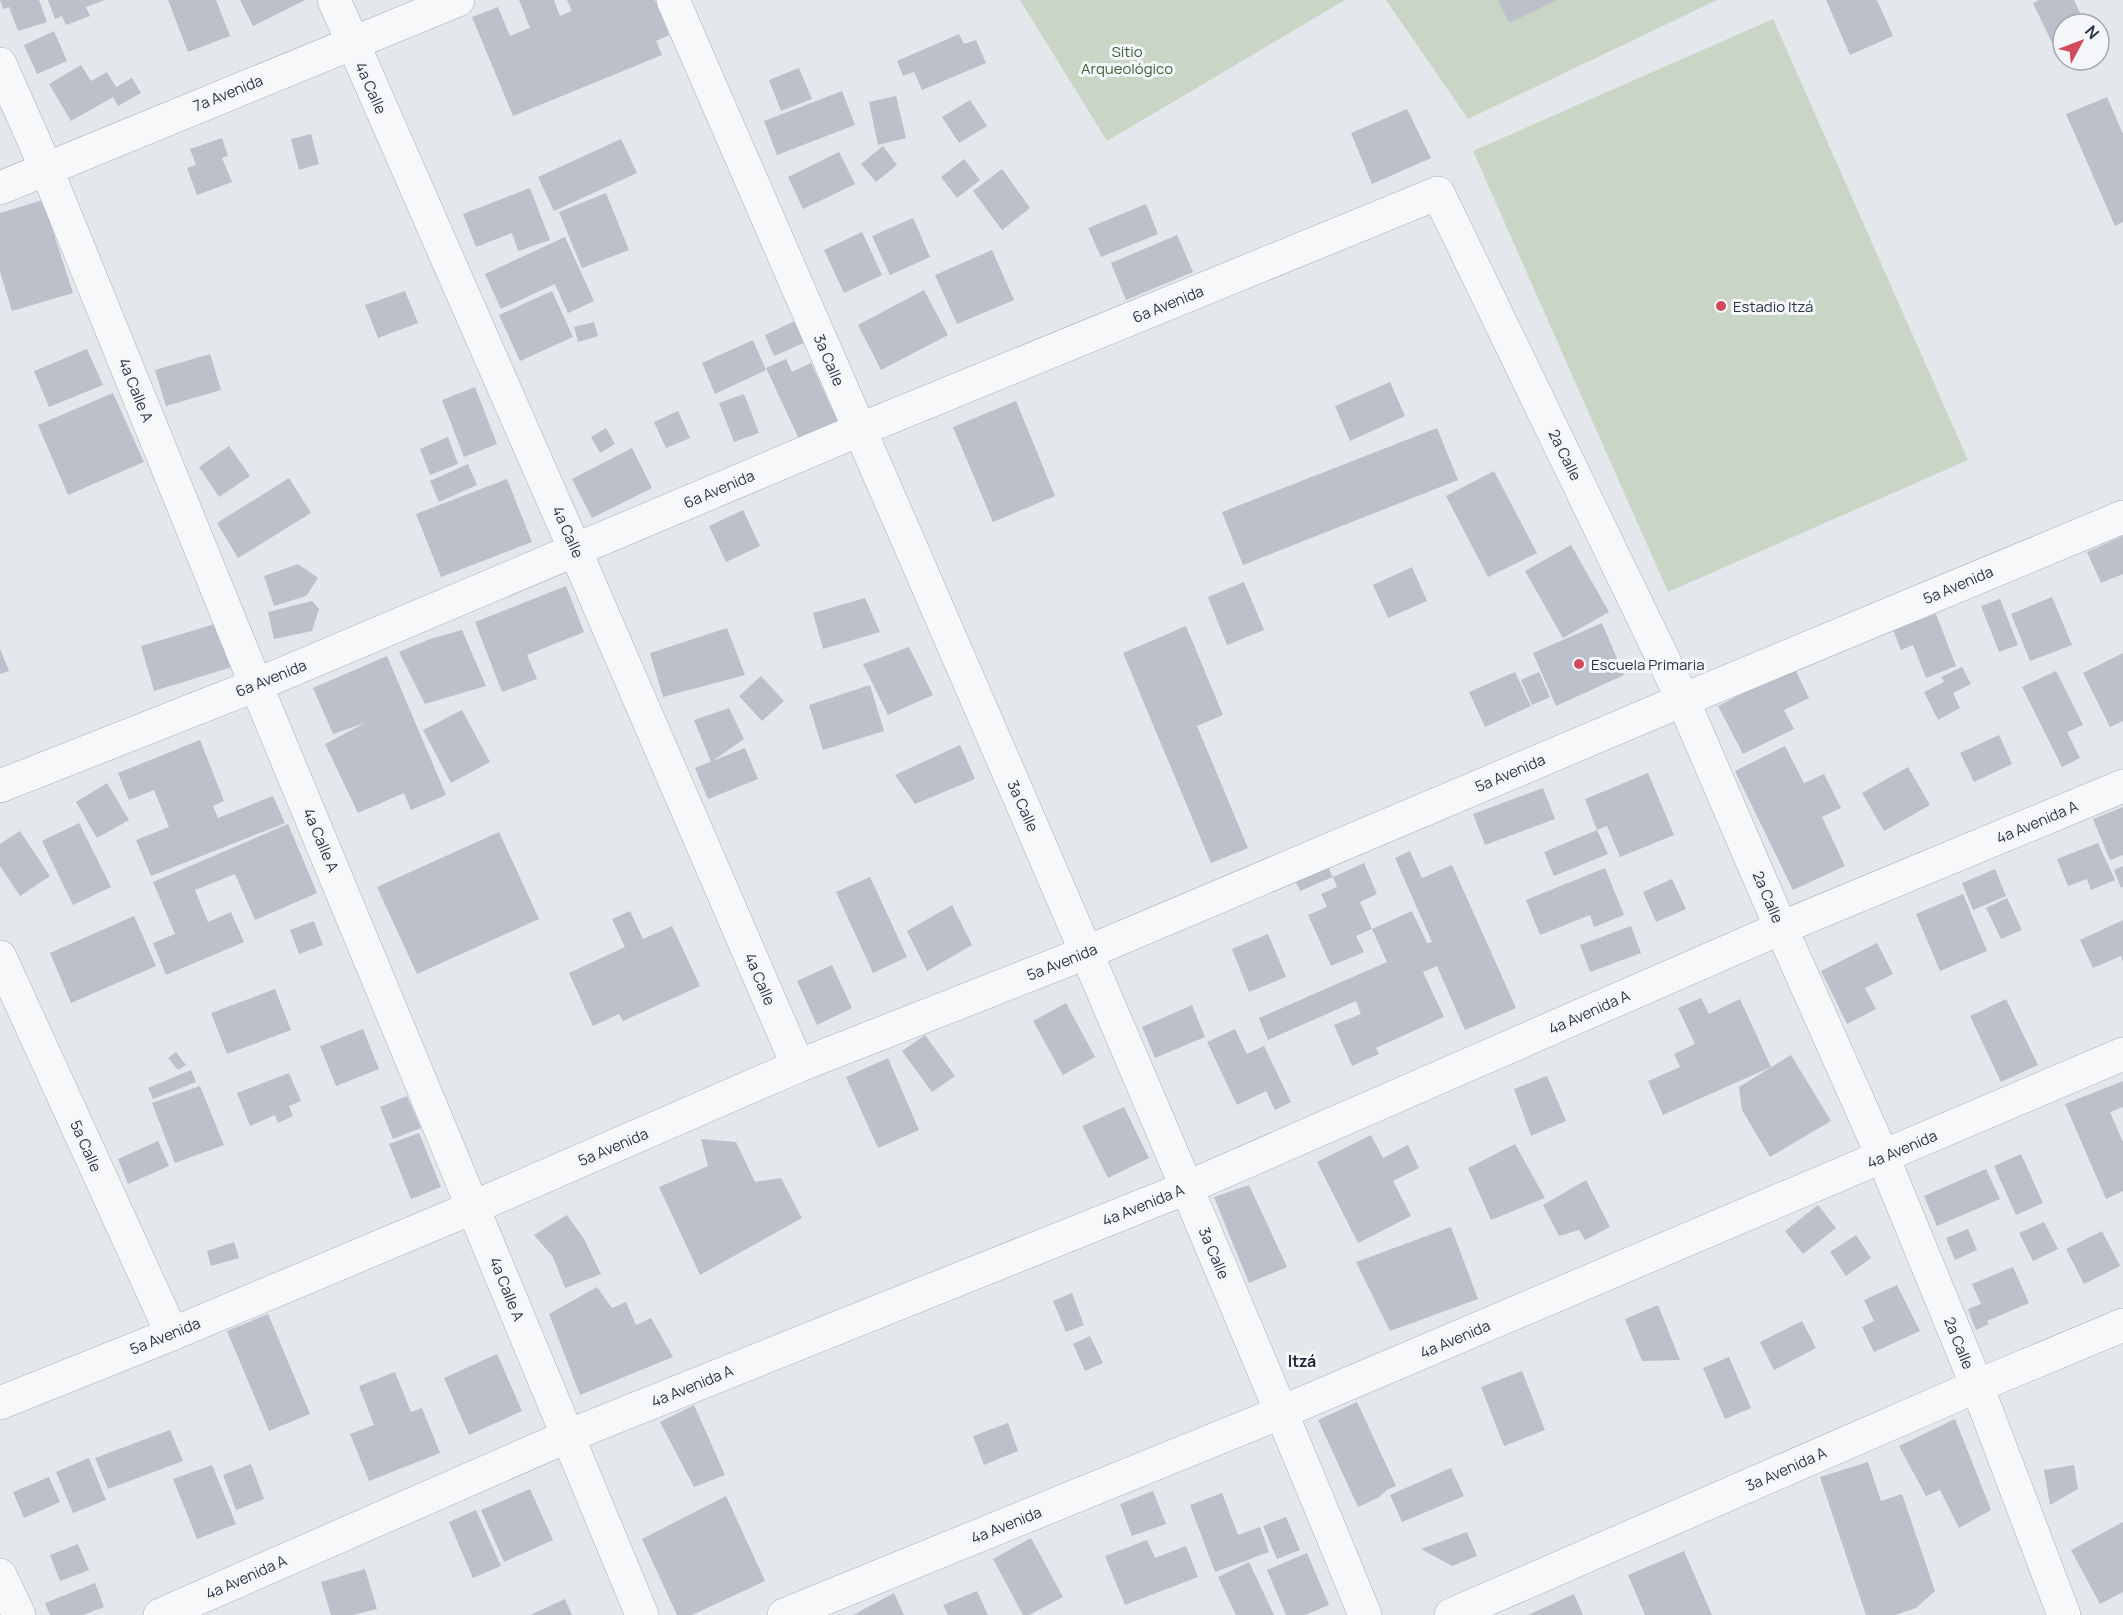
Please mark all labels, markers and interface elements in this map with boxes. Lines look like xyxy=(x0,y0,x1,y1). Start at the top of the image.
north arrow xyxy=(2051,12,2111,72)
text: N xyxy=(2080,21,2104,44)
park label: Sitio Arqueológico xyxy=(1081,41,1173,79)
street label: 4a Calle xyxy=(350,59,392,118)
street label: 7a Avenida xyxy=(190,70,266,116)
street label: 6a Avenida xyxy=(1129,280,1207,328)
place label: Estadio Itzá xyxy=(1733,296,1813,317)
marker: Estadio Itzá xyxy=(1714,299,1728,313)
street label: 3a Calle xyxy=(809,331,849,389)
street label: 4a Calle A xyxy=(114,355,159,426)
street label: 2a Calle xyxy=(1544,426,1587,484)
street label: 6a Avenida xyxy=(680,465,758,513)
street label: 4a Calle xyxy=(547,503,589,562)
street label: 5a Avenida xyxy=(1920,561,1996,609)
street label: 6a Avenida xyxy=(232,654,310,702)
place label: Escuela Primaria xyxy=(1591,654,1705,675)
marker: Escuela Primaria xyxy=(1572,657,1586,671)
street label: 5a Avenida xyxy=(1472,749,1548,797)
street label: 3a Calle xyxy=(1002,777,1044,835)
street label: 4a Avenida A xyxy=(1993,795,2082,849)
street label: 4a Calle A xyxy=(298,805,344,876)
street label: 2a Calle xyxy=(1748,868,1788,926)
street label: 5a Avenida xyxy=(1024,938,1100,986)
street label: 4a Calle xyxy=(740,950,781,1009)
street label: 4a Avenida A xyxy=(1545,984,1633,1039)
street label: 5a Calle xyxy=(65,1117,107,1176)
street label: 5a Avenida xyxy=(575,1123,651,1171)
street label: 4a Avenida xyxy=(1864,1125,1940,1173)
street label: 4a Avenida A xyxy=(1099,1179,1188,1231)
street label: 3a Calle xyxy=(1194,1224,1234,1282)
street label: 4a Calle A xyxy=(485,1254,530,1325)
street label: 5a Avenida xyxy=(127,1312,203,1360)
street label: 2a Calle xyxy=(1939,1314,1979,1373)
street label: 4a Avenida xyxy=(1417,1315,1493,1363)
district label: Itzá xyxy=(1288,1350,1316,1372)
street label: 4a Avenida A xyxy=(648,1360,737,1412)
street label: 3a Avenida A xyxy=(1742,1442,1830,1496)
street label: 4a Avenida xyxy=(967,1501,1045,1549)
street label: 4a Avenida A xyxy=(202,1549,290,1604)

